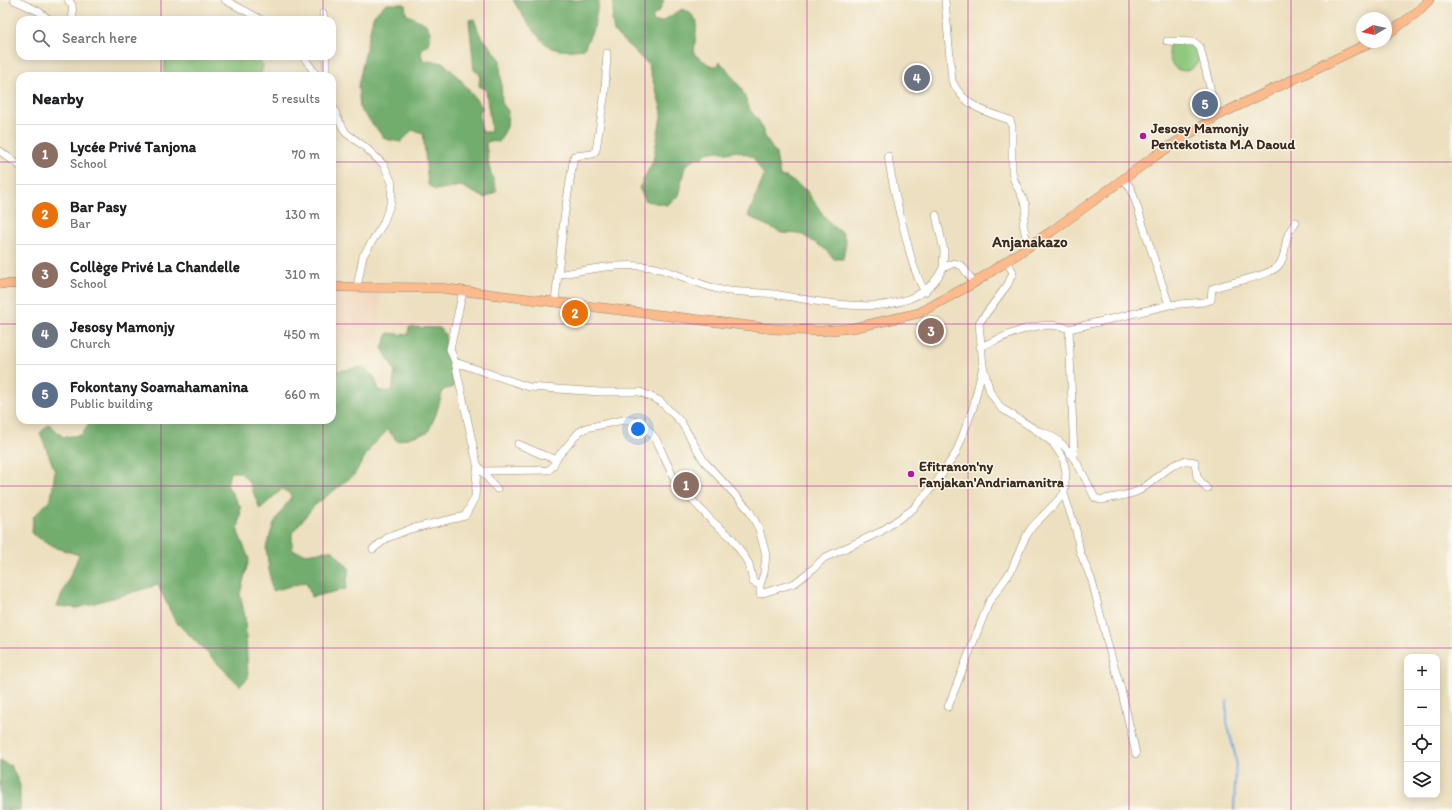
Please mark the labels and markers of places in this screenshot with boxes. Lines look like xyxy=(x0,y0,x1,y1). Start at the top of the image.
pin: 4 xyxy=(904,63,930,93)
pin: 5 xyxy=(1192,89,1218,119)
place label: Jesosy Mamonjy Pentekotista M.A Daoud xyxy=(1150,120,1295,153)
marker: Jesosy Mamonjy Pentekotista M.A Daoud xyxy=(1138,131,1148,141)
pin: 2 xyxy=(562,298,588,328)
pin: 3 xyxy=(918,316,944,346)
place label: Efitranon'ny Fanjakan'Andriamanitra xyxy=(919,458,1064,491)
marker: Efitranon'ny Fanjakan'Andriamanitra xyxy=(906,469,916,479)
pin: 1 xyxy=(673,470,699,500)

